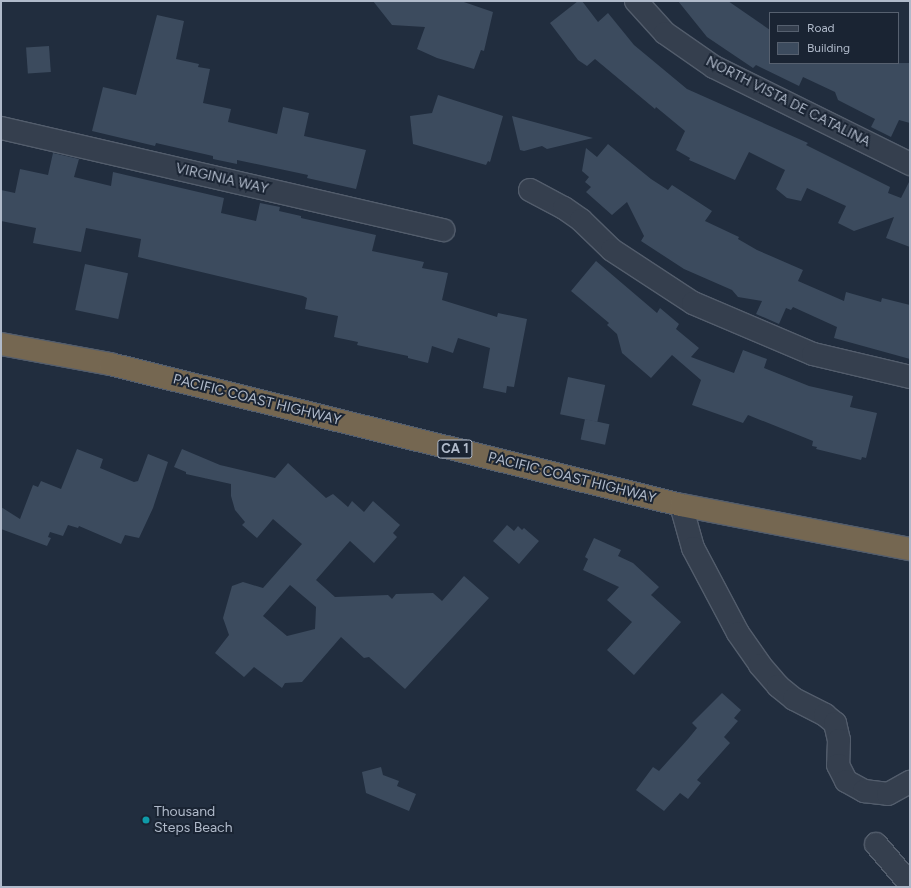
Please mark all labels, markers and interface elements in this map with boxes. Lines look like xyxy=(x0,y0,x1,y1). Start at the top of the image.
legend xyxy=(769,12,899,64)
text: Road xyxy=(807,21,835,35)
text: Building xyxy=(807,41,850,55)
street label: NORTH VISTA DE CATALINA xyxy=(703,53,873,151)
street label: VIRGINIA WAY xyxy=(174,160,270,198)
street label: PACIFIC COAST HIGHWAY xyxy=(171,371,343,429)
road number: CA 1 xyxy=(437,438,473,460)
street label: PACIFIC COAST HIGHWAY xyxy=(486,449,658,507)
place label: Thousand Steps Beach xyxy=(154,804,232,836)
marker: Thousand Steps Beach xyxy=(141,815,151,825)

